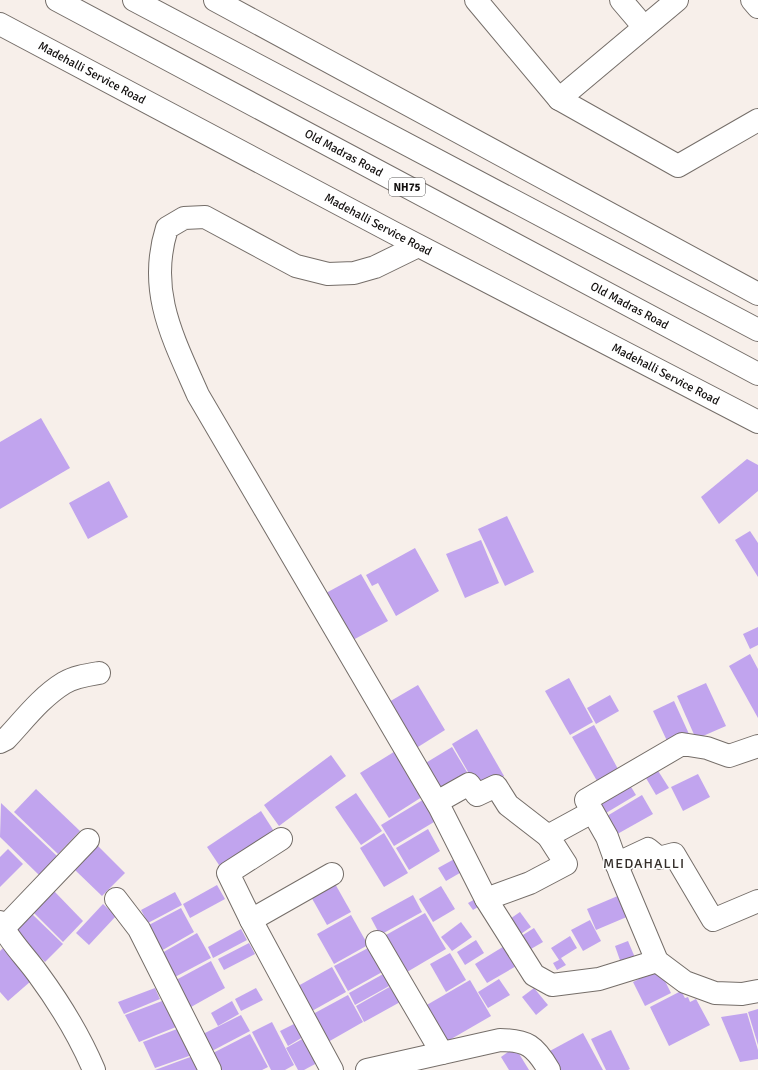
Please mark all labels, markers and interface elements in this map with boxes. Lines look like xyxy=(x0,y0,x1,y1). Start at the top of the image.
street label: Madehalli Service Road xyxy=(36,38,148,107)
street label: Old Madras Road xyxy=(302,126,385,180)
road number: NH75 xyxy=(389,178,425,196)
street label: Madehalli Service Road xyxy=(322,190,435,259)
street label: Old Madras Road xyxy=(588,279,671,332)
street label: Madehalli Service Road xyxy=(609,340,722,408)
district label: MEDAHALLI xyxy=(603,855,685,872)

